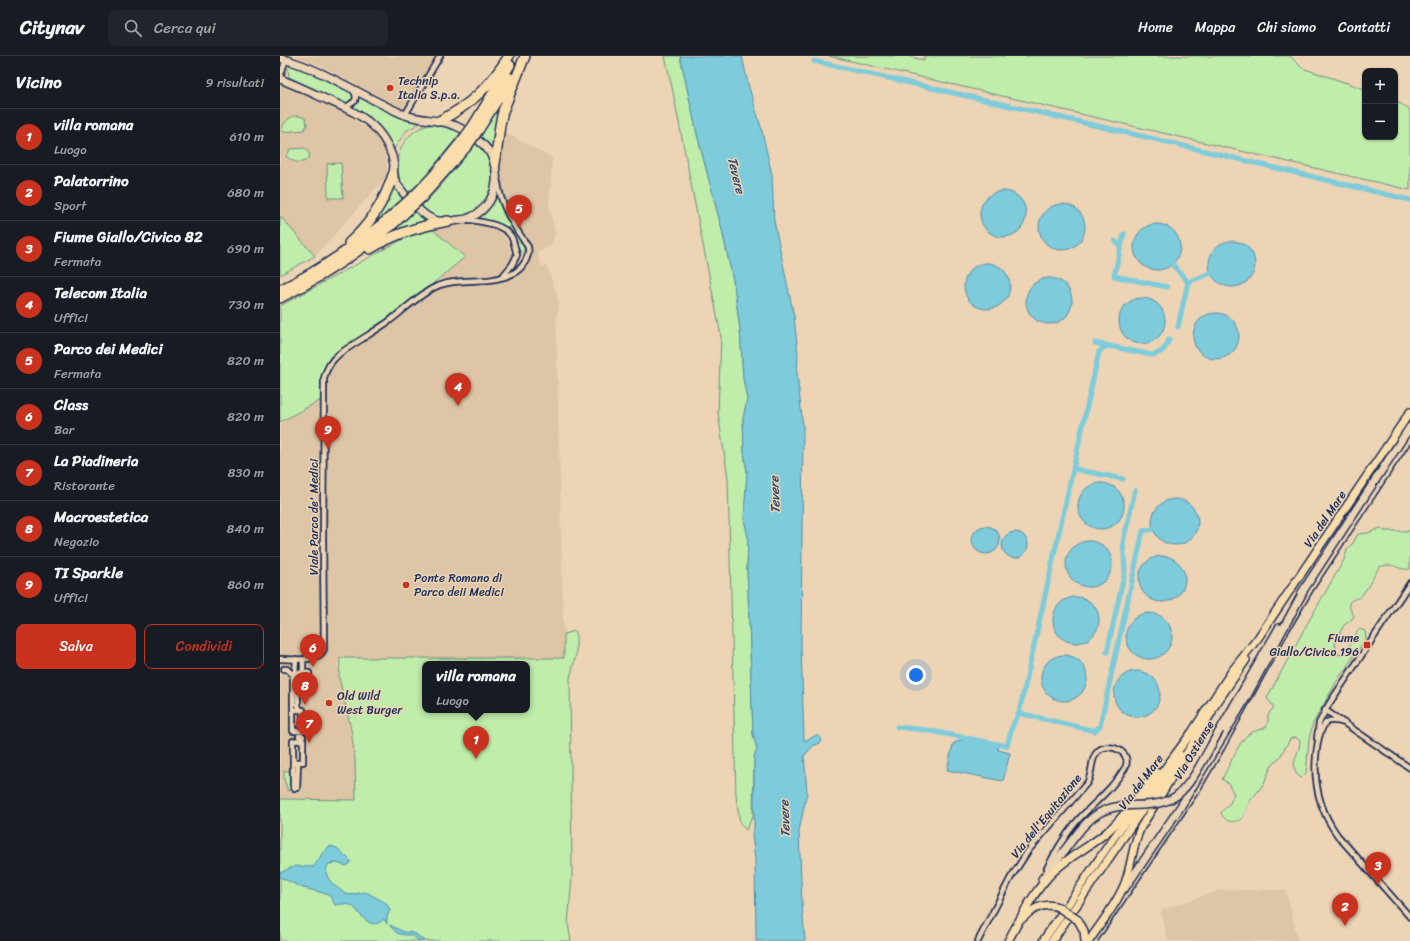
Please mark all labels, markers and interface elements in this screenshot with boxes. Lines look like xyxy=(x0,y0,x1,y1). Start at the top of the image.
search box xyxy=(108,10,388,46)
text: Citynav xyxy=(20,11,84,44)
text: Cerca qui xyxy=(154,15,216,41)
text: Home xyxy=(1138,15,1173,40)
text: Mappa xyxy=(1195,15,1235,40)
text: Chi siamo xyxy=(1257,15,1316,40)
text: Contatti xyxy=(1338,15,1390,40)
icon: search xyxy=(122,17,144,39)
text: Vicino xyxy=(16,67,62,97)
map controls xyxy=(1362,68,1398,140)
button: + xyxy=(1362,68,1398,104)
place label: Technip Italia S.p.a. xyxy=(397,70,461,106)
text: 9 risultati xyxy=(206,71,264,94)
marker: Technip Italia S.p.a. xyxy=(385,83,395,93)
button: − xyxy=(1362,104,1398,140)
text: villa romana xyxy=(54,112,133,138)
text: 1 xyxy=(26,125,32,148)
text: 610 m xyxy=(229,125,264,148)
text: Luogo xyxy=(54,138,87,161)
water label: Tevere xyxy=(721,154,753,198)
text: Palatorrino xyxy=(54,168,129,194)
text: 2 xyxy=(25,181,33,204)
text: 680 m xyxy=(227,181,264,204)
text: Sport xyxy=(54,194,86,217)
pin: 5 xyxy=(506,195,532,228)
text: Fiume Giallo/Civico 82 xyxy=(54,224,203,250)
text: 3 xyxy=(25,237,33,260)
text: 690 m xyxy=(227,237,264,260)
text: Fermata xyxy=(54,250,101,273)
text: Telecom Italia xyxy=(54,280,147,306)
text: 4 xyxy=(25,293,33,316)
text: 730 m xyxy=(228,293,264,316)
text: Uffici xyxy=(54,306,88,329)
text: Parco dei Medici xyxy=(54,336,163,362)
text: 5 xyxy=(25,349,33,372)
text: 820 m xyxy=(227,349,264,372)
text: Fermata xyxy=(54,362,101,385)
pin: 4 xyxy=(445,373,471,406)
text: Class xyxy=(54,392,88,418)
text: 6 xyxy=(25,405,33,428)
text: 820 m xyxy=(227,405,264,428)
pin: 9 xyxy=(315,416,341,449)
text: Bar xyxy=(54,418,74,441)
text: La Piadineria xyxy=(54,448,139,474)
street label: Viale Parco de' Medici xyxy=(303,458,325,575)
text: 7 xyxy=(25,461,33,484)
text: 830 m xyxy=(227,461,264,484)
text: Ristorante xyxy=(54,474,115,497)
water label: Tevere xyxy=(762,474,787,514)
street label: Via del Mare xyxy=(1298,486,1352,552)
text: Macroestetica xyxy=(54,504,148,530)
text: 8 xyxy=(25,517,33,540)
text: 840 m xyxy=(226,517,264,540)
text: Negozio xyxy=(54,530,99,553)
text: TI Sparkle xyxy=(54,560,123,586)
place label: Ponte Romano di Parco deii Medici xyxy=(414,567,504,603)
text: 9 xyxy=(25,573,33,596)
text: 860 m xyxy=(227,573,264,596)
marker: Ponte Romano di Parco deii Medici xyxy=(401,580,411,590)
text: Uffici xyxy=(54,586,88,609)
button: Salva xyxy=(16,624,136,669)
button: Condividi xyxy=(144,624,264,669)
place label: Fiume Giallo/Civico 196 xyxy=(1269,627,1359,663)
pin: 6 xyxy=(300,634,326,667)
marker: Fiume Giallo/Civico 196 xyxy=(1362,640,1372,650)
popup xyxy=(422,661,530,713)
text: villa romana xyxy=(436,663,516,689)
your location xyxy=(906,665,926,685)
pin: 8 xyxy=(292,672,318,705)
place label: Old Wild West Burger xyxy=(337,685,403,721)
text: Luogo xyxy=(436,689,469,712)
marker: Old Wild West Burger xyxy=(324,698,334,708)
pin: 7 xyxy=(296,710,322,743)
street label: Via Ostiense xyxy=(1168,716,1220,784)
pin: 1 xyxy=(463,726,489,759)
street label: Via del Mare xyxy=(1113,749,1169,815)
street label: Via dell'Equitazione xyxy=(1005,769,1087,863)
water label: Tevere xyxy=(772,798,797,838)
pin: 3 xyxy=(1365,852,1391,885)
pin: 2 xyxy=(1332,893,1358,926)

